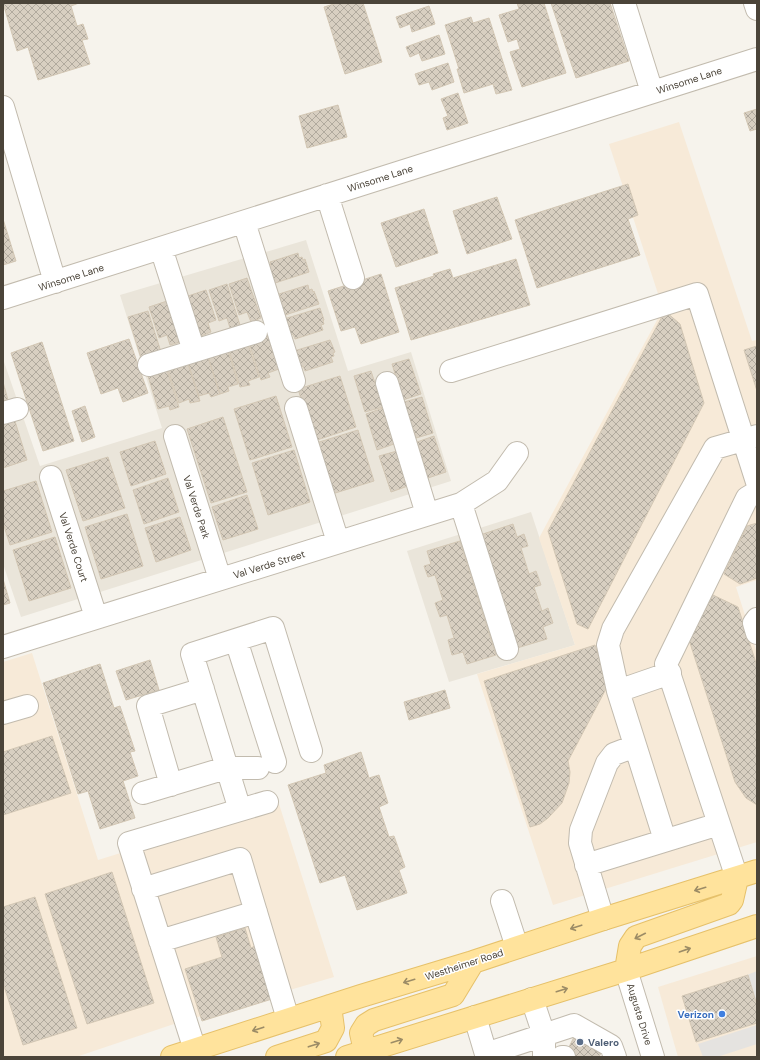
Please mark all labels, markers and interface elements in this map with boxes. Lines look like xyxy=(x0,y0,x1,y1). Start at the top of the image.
street label: Winsome Lane xyxy=(655,64,724,97)
street label: Winsome Lane xyxy=(346,162,415,195)
street label: Winsome Lane xyxy=(37,261,106,294)
street label: Val Verde Park xyxy=(180,474,213,541)
street label: Val Verde Court xyxy=(56,511,91,584)
street label: Val Verde Street xyxy=(232,547,307,582)
one-way arrow xyxy=(694,886,707,893)
one-way arrow xyxy=(570,924,582,932)
one-way arrow xyxy=(634,933,646,940)
street label: Westheimer Road xyxy=(423,946,505,983)
one-way arrow xyxy=(679,946,692,953)
one-way arrow xyxy=(403,978,416,985)
street label: Augusta Drive xyxy=(624,982,655,1047)
one-way arrow xyxy=(555,986,568,993)
place label: Verizon xyxy=(678,1008,714,1021)
marker: Verizon xyxy=(717,1009,727,1019)
one-way arrow xyxy=(252,1026,265,1033)
place label: Valero xyxy=(588,1036,619,1049)
one-way arrow xyxy=(391,1037,404,1044)
marker: Valero xyxy=(575,1037,585,1047)
one-way arrow xyxy=(307,1041,320,1048)

